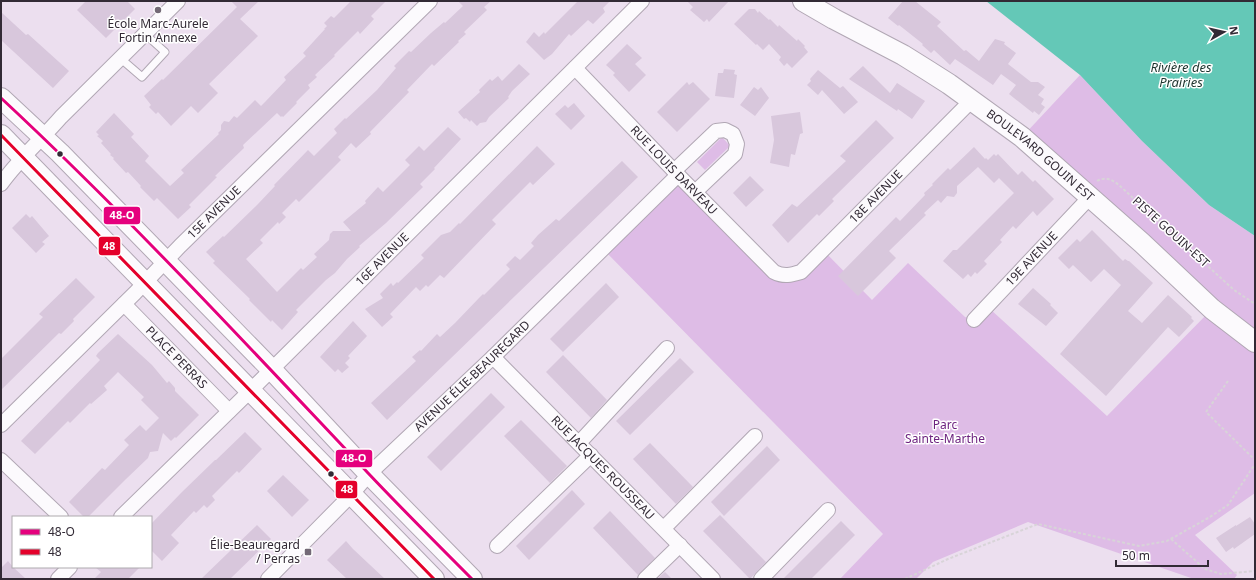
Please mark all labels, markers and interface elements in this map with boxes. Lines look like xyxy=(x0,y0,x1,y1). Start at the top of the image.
marker: École Marc-Aurele Fortin Annexe xyxy=(153,5,163,15)
north arrow xyxy=(1204,12,1244,52)
place label: École Marc-Aurele Fortin Annexe xyxy=(107,15,209,46)
text: N xyxy=(1226,25,1242,36)
water label: Rivière des Prairies xyxy=(1150,58,1212,91)
street label: BOULEVARD GOUIN EST xyxy=(983,105,1098,205)
street label: RUE LOUIS DARVEAU xyxy=(627,122,721,218)
unlabelled marker xyxy=(55,149,65,159)
street label: 18E AVENUE xyxy=(845,166,906,227)
street label: 15E AVENUE xyxy=(183,182,244,242)
street label: PISTE GOUIN-EST xyxy=(1129,192,1214,271)
line badge: 48-O xyxy=(103,206,141,225)
text: 48-O xyxy=(110,207,135,222)
street label: 19E AVENUE xyxy=(1001,228,1061,290)
street label: 16E AVENUE xyxy=(351,229,413,289)
line badge: 48 xyxy=(98,236,121,256)
text: 48 xyxy=(103,238,115,253)
street label: AVENUE ÉLIE-BEAUREGARD xyxy=(410,316,534,435)
street label: PLACE PERRAS xyxy=(142,322,212,393)
street label: RUE JACQUES ROUSSEAU xyxy=(548,412,659,523)
park label: Parc Sainte-Marthe xyxy=(905,416,985,447)
line badge: 48-O xyxy=(335,449,373,468)
text: 48-O xyxy=(342,450,367,465)
unlabelled marker xyxy=(326,469,336,479)
line badge: 48 xyxy=(335,480,358,499)
text: 48 xyxy=(341,481,353,496)
legend xyxy=(12,516,152,568)
text: 48-O xyxy=(48,523,75,540)
place label: Élie-Beauregard / Perras xyxy=(210,536,300,567)
scale bar xyxy=(1116,542,1208,568)
text: 48 xyxy=(48,543,62,560)
marker: Élie-Beauregard / Perras xyxy=(303,547,313,557)
text: 50 m xyxy=(1122,547,1150,564)

